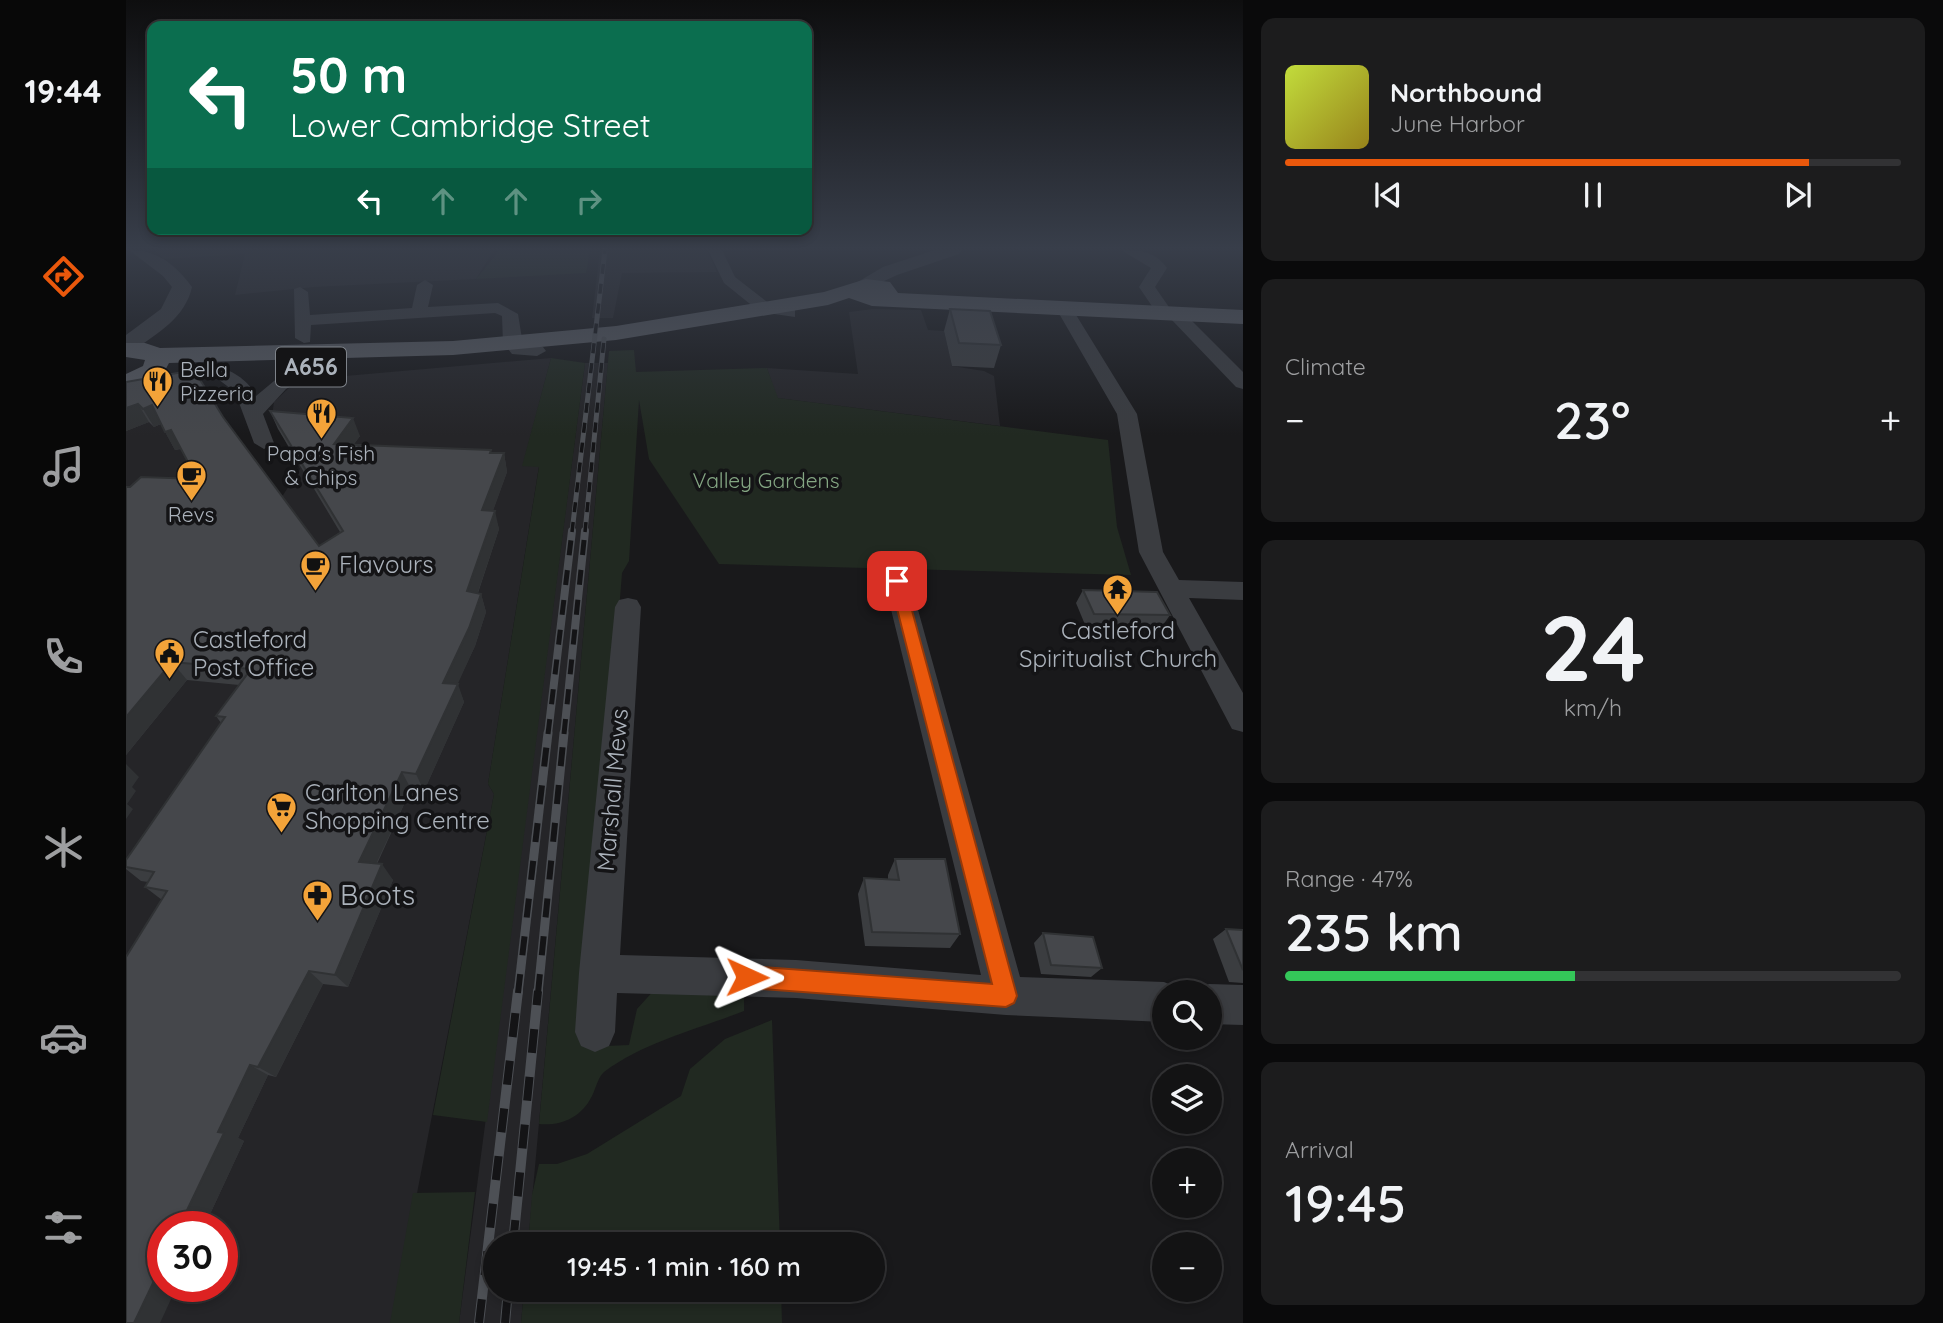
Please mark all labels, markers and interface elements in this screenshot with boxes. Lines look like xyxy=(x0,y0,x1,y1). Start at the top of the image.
text: 50 m xyxy=(290,44,407,105)
icon: left xyxy=(175,49,266,140)
text: 19:44 xyxy=(25,71,102,111)
text: Northbound xyxy=(1390,76,1542,109)
text: Lower Cambridge Street xyxy=(290,105,651,145)
text: June Harbor xyxy=(1390,109,1525,138)
icon: previous xyxy=(1369,176,1407,214)
icon: pause xyxy=(1574,176,1612,214)
icon: next xyxy=(1779,176,1817,214)
icon: left xyxy=(351,182,389,220)
icon: ahead xyxy=(424,182,462,220)
icon: ahead xyxy=(497,182,535,220)
icon: right xyxy=(570,182,608,220)
icon: directions xyxy=(39,252,88,301)
road number: A656 xyxy=(276,348,346,386)
text: Climate xyxy=(1285,352,1366,381)
place label: Bella Pizzeria xyxy=(180,356,254,406)
restaurant icon: Bella Pizzeria xyxy=(140,365,174,409)
text: 23° xyxy=(1554,387,1630,452)
text: − xyxy=(1285,396,1305,444)
text: + xyxy=(1880,396,1901,444)
restaurant icon: Papa's Fish & Chips xyxy=(304,397,338,441)
place label: Papa's Fish & Chips xyxy=(267,440,375,490)
icon: music xyxy=(39,442,88,491)
cafe icon: Revs xyxy=(174,458,208,502)
park label: Valley Gardens xyxy=(692,467,840,493)
place label: Revs xyxy=(168,501,214,527)
cafe icon: Flavours xyxy=(299,548,333,592)
place label: Flavours xyxy=(339,549,434,579)
pin xyxy=(867,551,927,611)
icon: arrive xyxy=(878,562,916,600)
temple icon: Castleford Spiritualist Church xyxy=(1101,572,1135,616)
text: 24 xyxy=(1540,590,1646,704)
place label: Castleford Spiritualist Church xyxy=(1019,615,1217,673)
place label: Castleford Post Office xyxy=(193,624,314,682)
icon: phone xyxy=(39,632,88,681)
public building icon: Castleford Post Office xyxy=(153,637,187,681)
text: km/h xyxy=(1564,693,1622,722)
street label: Marshall Mews xyxy=(590,707,634,873)
place label: Carlton Lanes Shopping Centre xyxy=(305,777,490,835)
supermarket icon: Carlton Lanes Shopping Centre xyxy=(265,790,299,834)
icon: climate xyxy=(39,823,88,872)
text: Range · 47% xyxy=(1285,864,1413,893)
place label: Boots xyxy=(340,877,415,912)
pharmacy icon: Boots xyxy=(300,878,334,922)
text: 235 km xyxy=(1285,899,1463,964)
position arrow xyxy=(710,940,784,1014)
map controls xyxy=(1152,980,1222,1302)
button: search xyxy=(1152,980,1222,1050)
icon: car xyxy=(39,1013,88,1062)
button: layers xyxy=(1152,1064,1222,1134)
text: Arrival xyxy=(1285,1135,1354,1164)
button: + xyxy=(1152,1148,1222,1218)
text: 19:45 xyxy=(1285,1170,1406,1235)
icon: filters xyxy=(39,1203,88,1252)
speed limit sign: 30 xyxy=(147,1211,238,1302)
button: − xyxy=(1152,1232,1222,1302)
text: 19:45 · 1 min · 160 m xyxy=(567,1250,801,1283)

